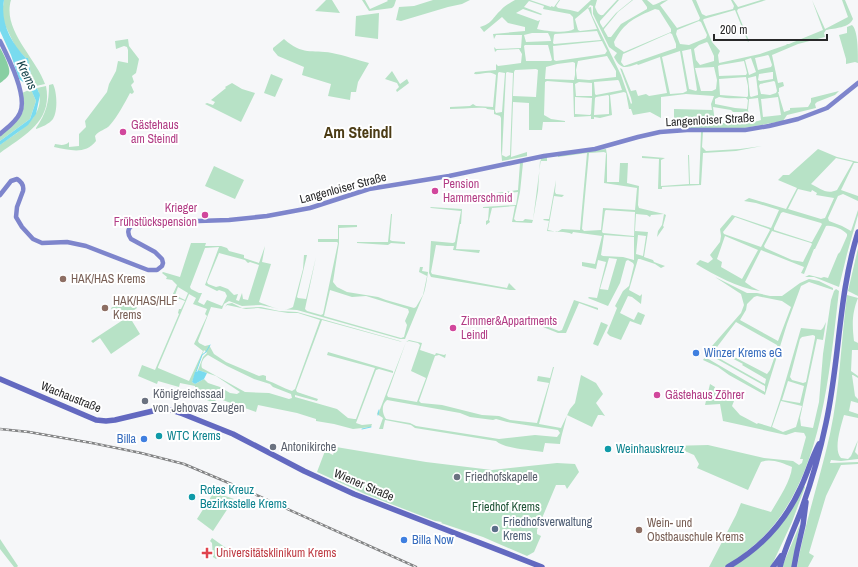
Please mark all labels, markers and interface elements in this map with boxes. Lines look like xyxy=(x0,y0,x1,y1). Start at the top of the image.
scale bar xyxy=(714,16,827,42)
text: 200 m xyxy=(720,22,747,38)
water label: Krems xyxy=(13,57,41,93)
street label: Langenloiser Straße xyxy=(665,110,755,130)
place label: Gästehaus am Steindl xyxy=(131,117,179,147)
district label: Am Steindl xyxy=(324,121,392,143)
marker: Gästehaus am Steindl xyxy=(118,127,128,137)
street label: Langenloiser Straße xyxy=(298,169,388,207)
place label: Pension Hammerschmid xyxy=(443,176,512,206)
marker: Pension Hammerschmid xyxy=(430,186,440,196)
place label: Krieger Frühstückspension xyxy=(114,200,198,230)
marker: Krieger Frühstückspension xyxy=(200,210,210,220)
place label: HAK/HAS Krems xyxy=(71,271,145,287)
marker: HAK/HAS Krems xyxy=(58,274,68,284)
place label: HAK/HAS/HLF Krems xyxy=(113,293,178,323)
marker: HAK/HAS/HLF Krems xyxy=(100,303,110,313)
place label: Zimmer&Appartments Leindl xyxy=(461,313,557,343)
marker: Zimmer&Appartments Leindl xyxy=(448,323,458,333)
place label: Winzer Krems eG xyxy=(704,345,782,361)
marker: Winzer Krems eG xyxy=(691,348,701,358)
street label: Wachaustraße xyxy=(39,378,103,416)
place label: Königreichssaal von Jehovas Zeugen xyxy=(153,386,244,416)
place label: Gästehaus Zöhrer xyxy=(665,387,745,403)
marker: Gästehaus Zöhrer xyxy=(652,390,662,400)
marker: Königreichssaal von Jehovas Zeugen xyxy=(140,396,150,406)
place label: WTC Krems xyxy=(167,428,221,444)
place label: Billa xyxy=(117,431,137,447)
marker: WTC Krems xyxy=(154,431,164,441)
marker: Billa xyxy=(139,434,149,444)
place label: Antonikirche xyxy=(280,439,336,455)
place label: Weinhauskreuz xyxy=(616,441,684,457)
marker: Antonikirche xyxy=(268,442,278,452)
marker: Weinhauskreuz xyxy=(603,444,613,454)
street label: Wiener Straße xyxy=(331,465,397,505)
place label: Friedhofskapelle xyxy=(465,469,538,485)
marker: Friedhofskapelle xyxy=(452,472,462,482)
place label: Rotes Kreuz Bezirksstelle Krems xyxy=(200,482,287,512)
marker: Rotes Kreuz Bezirksstelle Krems xyxy=(187,492,197,502)
park label: Friedhof Krems xyxy=(472,499,540,515)
place label: Friedhofsverwaltung Krems xyxy=(503,514,593,544)
place label: Wein- und Obstbauschule Krems xyxy=(647,515,744,545)
marker: Friedhofsverwaltung Krems xyxy=(490,524,500,534)
marker: Wein- und Obstbauschule Krems xyxy=(634,525,644,535)
place label: Billa Now xyxy=(412,532,454,548)
marker: Billa Now xyxy=(399,535,409,545)
place label: Universitätsklinikum Krems xyxy=(216,545,336,561)
marker: Universitätsklinikum Krems xyxy=(201,547,213,559)

